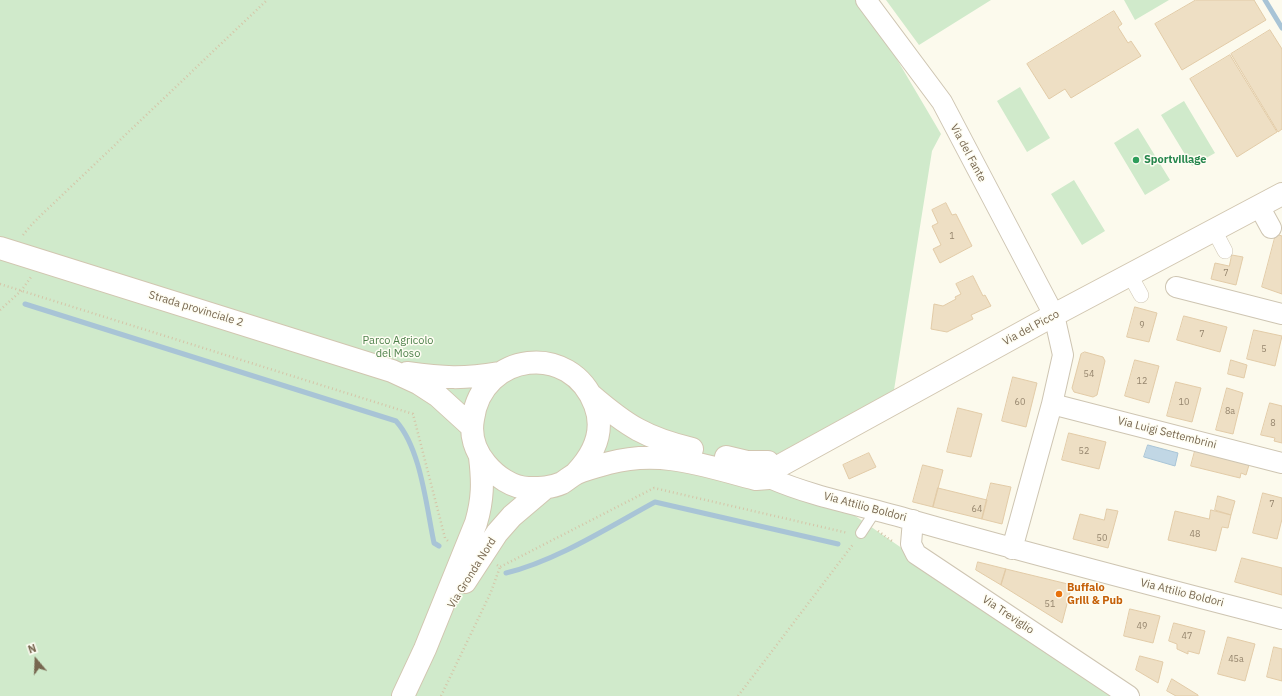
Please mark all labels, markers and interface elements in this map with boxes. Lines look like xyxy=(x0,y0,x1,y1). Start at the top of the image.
street label: Via del Fante xyxy=(947,122,989,184)
place label: Sportvillage xyxy=(1144,153,1207,167)
marker: Sportvillage xyxy=(1131,155,1141,165)
house number: 1 xyxy=(949,231,955,241)
house number: 7 xyxy=(1223,268,1229,278)
street label: Strada provinciale 2 xyxy=(147,288,245,330)
street label: Via del Picco xyxy=(1000,308,1062,348)
house number: 9 xyxy=(1139,320,1145,330)
house number: 7 xyxy=(1199,329,1205,339)
park label: Parco Agricolo del Moso xyxy=(362,334,434,360)
house number: 5 xyxy=(1261,344,1267,354)
house number: 54 xyxy=(1084,369,1094,379)
house number: 12 xyxy=(1137,376,1147,386)
house number: 60 xyxy=(1015,397,1025,407)
house number: 10 xyxy=(1179,397,1189,407)
house number: 8a xyxy=(1225,406,1235,416)
street label: Via Luigi Settembrini xyxy=(1116,414,1218,452)
house number: 8 xyxy=(1270,418,1276,428)
house number: 52 xyxy=(1079,446,1089,456)
street label: Via Attilio Boldori xyxy=(822,490,908,524)
house number: 7 xyxy=(1269,499,1275,509)
house number: 64 xyxy=(972,504,982,514)
house number: 48 xyxy=(1190,529,1200,539)
house number: 50 xyxy=(1097,533,1107,543)
street label: Via Gronda Nord xyxy=(445,535,499,611)
street label: Via Attilio Boldori xyxy=(1139,576,1225,610)
place label: Buffalo Grill & Pub xyxy=(1067,581,1123,607)
marker: Buffalo Grill & Pub xyxy=(1054,589,1064,599)
street label: Via Treviglio xyxy=(980,593,1036,637)
house number: 51 xyxy=(1045,599,1055,609)
house number: 49 xyxy=(1137,621,1147,631)
house number: 47 xyxy=(1182,631,1192,641)
north arrow xyxy=(16,640,56,680)
text: N xyxy=(26,641,38,657)
house number: 45a xyxy=(1228,654,1244,664)

